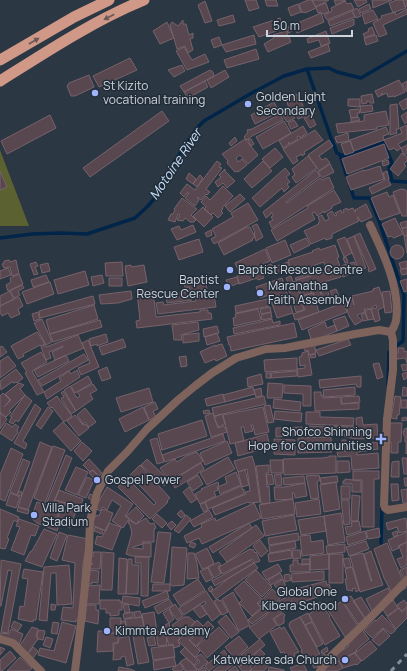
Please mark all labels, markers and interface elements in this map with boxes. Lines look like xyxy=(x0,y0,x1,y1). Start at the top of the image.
scale bar xyxy=(267,12,352,38)
one-way arrow xyxy=(103,14,115,20)
text: 50 m xyxy=(273,17,300,34)
one-way arrow xyxy=(28,37,40,44)
place label: St Kizito vocational training xyxy=(103,77,205,108)
marker: St Kizito vocational training xyxy=(90,88,100,98)
place label: Golden Light Secondary xyxy=(256,88,326,119)
marker: Golden Light Secondary xyxy=(243,99,253,109)
water label: Motoine River xyxy=(145,123,207,203)
place label: Baptist Rescue Centre xyxy=(238,261,363,278)
marker: Baptist Rescue Centre xyxy=(225,265,235,275)
place label: Baptist Rescue Center xyxy=(136,271,220,302)
place label: Maranatha Faith Assembly xyxy=(268,277,352,308)
marker: Baptist Rescue Center xyxy=(222,282,232,292)
marker: Maranatha Faith Assembly xyxy=(255,288,265,298)
place label: Shofco Shinning Hope for Communities xyxy=(248,423,372,454)
marker: Shofco Shinning Hope for Communities xyxy=(375,433,387,445)
place label: Gospel Power xyxy=(105,471,181,488)
marker: Gospel Power xyxy=(92,475,102,485)
place label: Villa Park Stadium xyxy=(42,499,91,530)
marker: Villa Park Stadium xyxy=(29,510,39,520)
place label: Global One Kibera School xyxy=(262,583,337,614)
marker: Global One Kibera School xyxy=(340,594,350,604)
place label: Kimmta Academy xyxy=(115,622,211,639)
marker: Kimmta Academy xyxy=(102,626,112,636)
place label: Katwekera sda Church xyxy=(213,651,337,668)
marker: Katwekera sda Church xyxy=(340,655,350,665)

